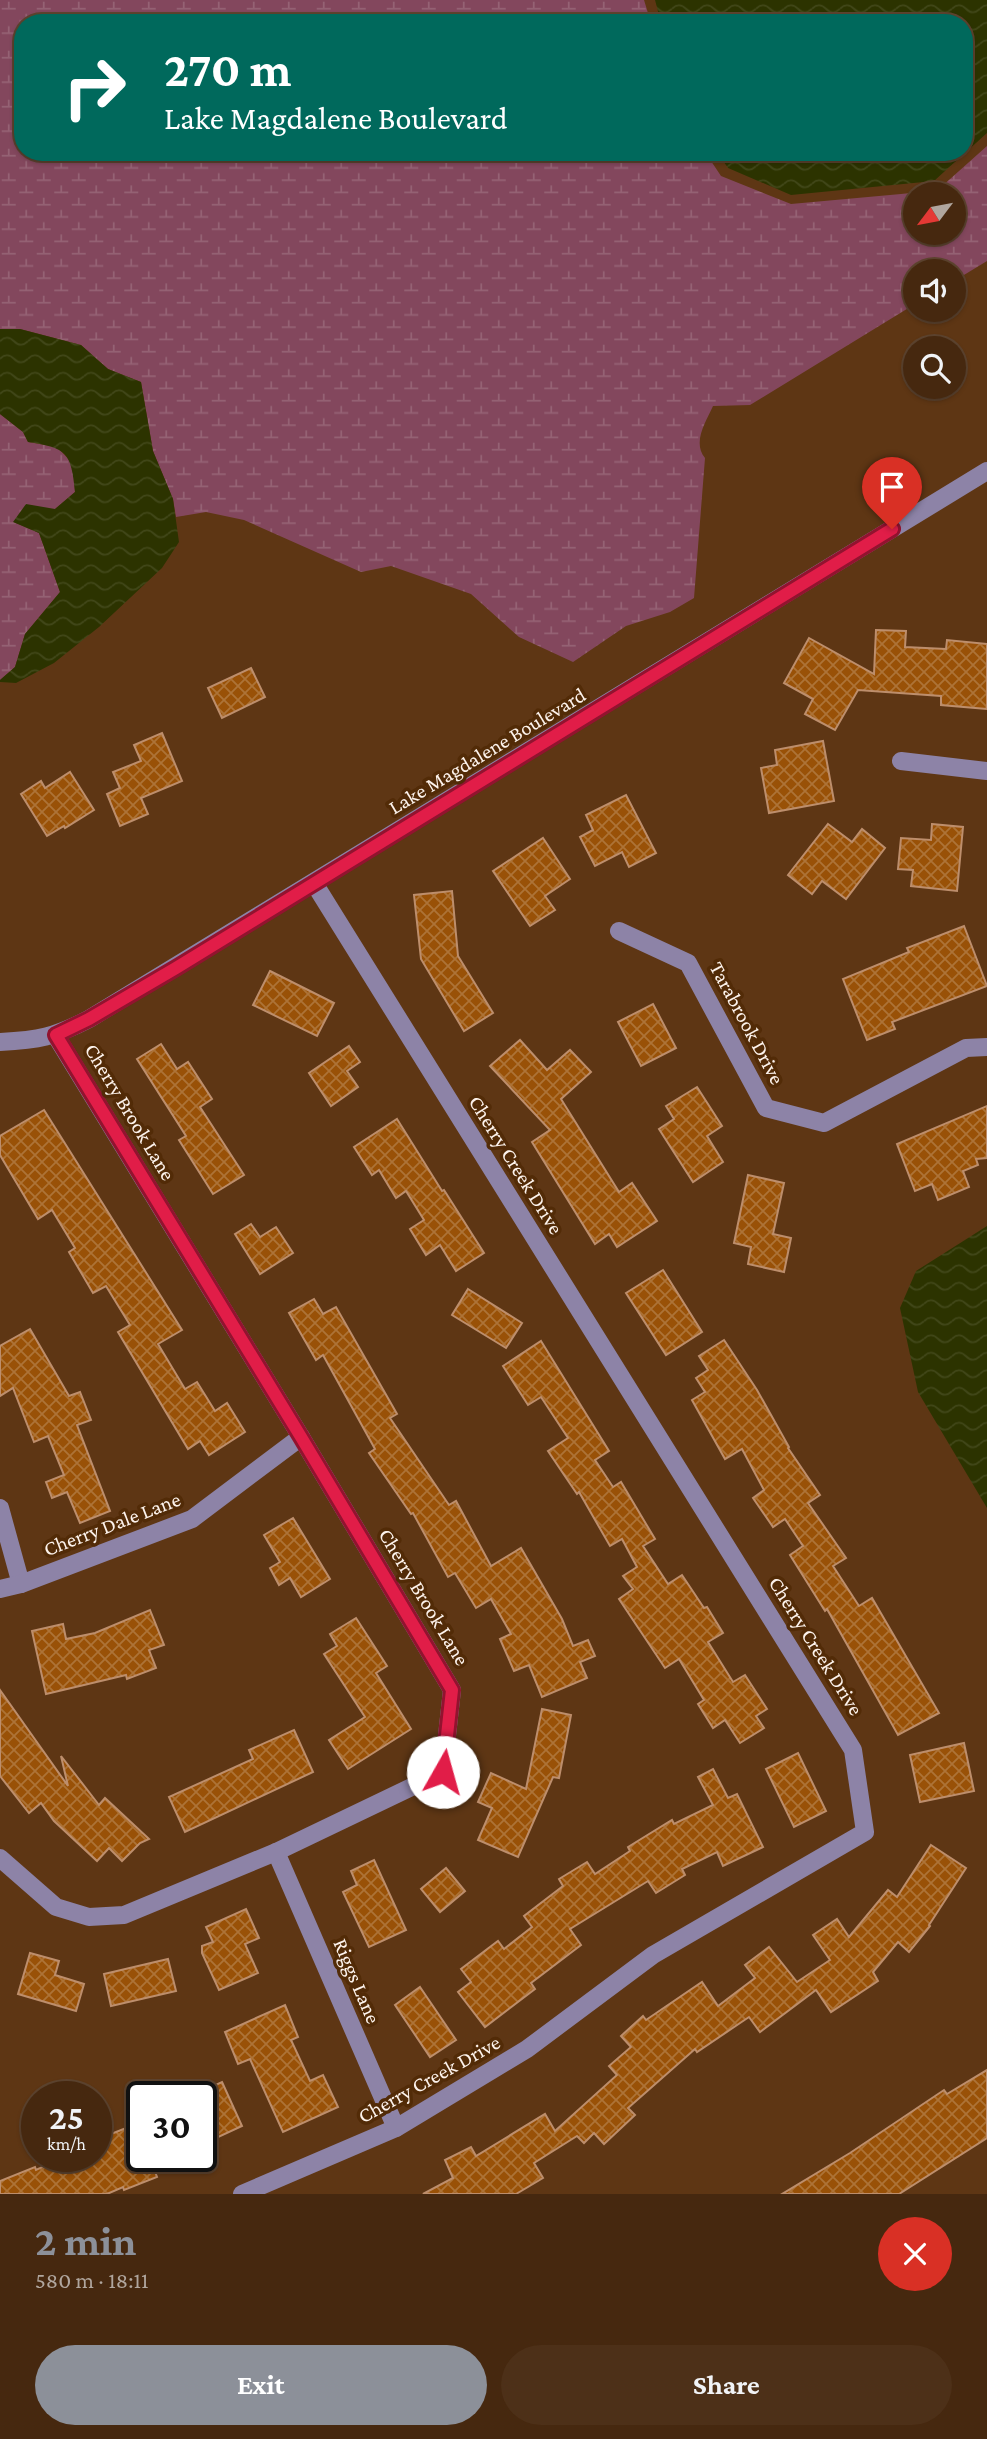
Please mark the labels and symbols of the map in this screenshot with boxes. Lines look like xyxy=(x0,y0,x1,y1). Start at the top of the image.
north arrow xyxy=(903,182,966,245)
pin xyxy=(862,457,922,529)
street label: Lake Magdalene Boulevard xyxy=(384,683,590,819)
street label: Tarabrook Drive xyxy=(705,958,789,1088)
street label: Cherry Brook Lane xyxy=(80,1039,180,1185)
street label: Cherry Creek Drive xyxy=(464,1091,568,1239)
street label: Cherry Dale Lane xyxy=(40,1487,184,1561)
street label: Cherry Brook Lane xyxy=(374,1524,474,1670)
street label: Cherry Creek Drive xyxy=(764,1572,868,1720)
position arrow xyxy=(406,1735,480,1809)
street label: Riggs Lane xyxy=(328,1935,386,2027)
street label: Cherry Creek Drive xyxy=(354,2030,504,2128)
speed limit sign: 30 xyxy=(126,2081,217,2172)

